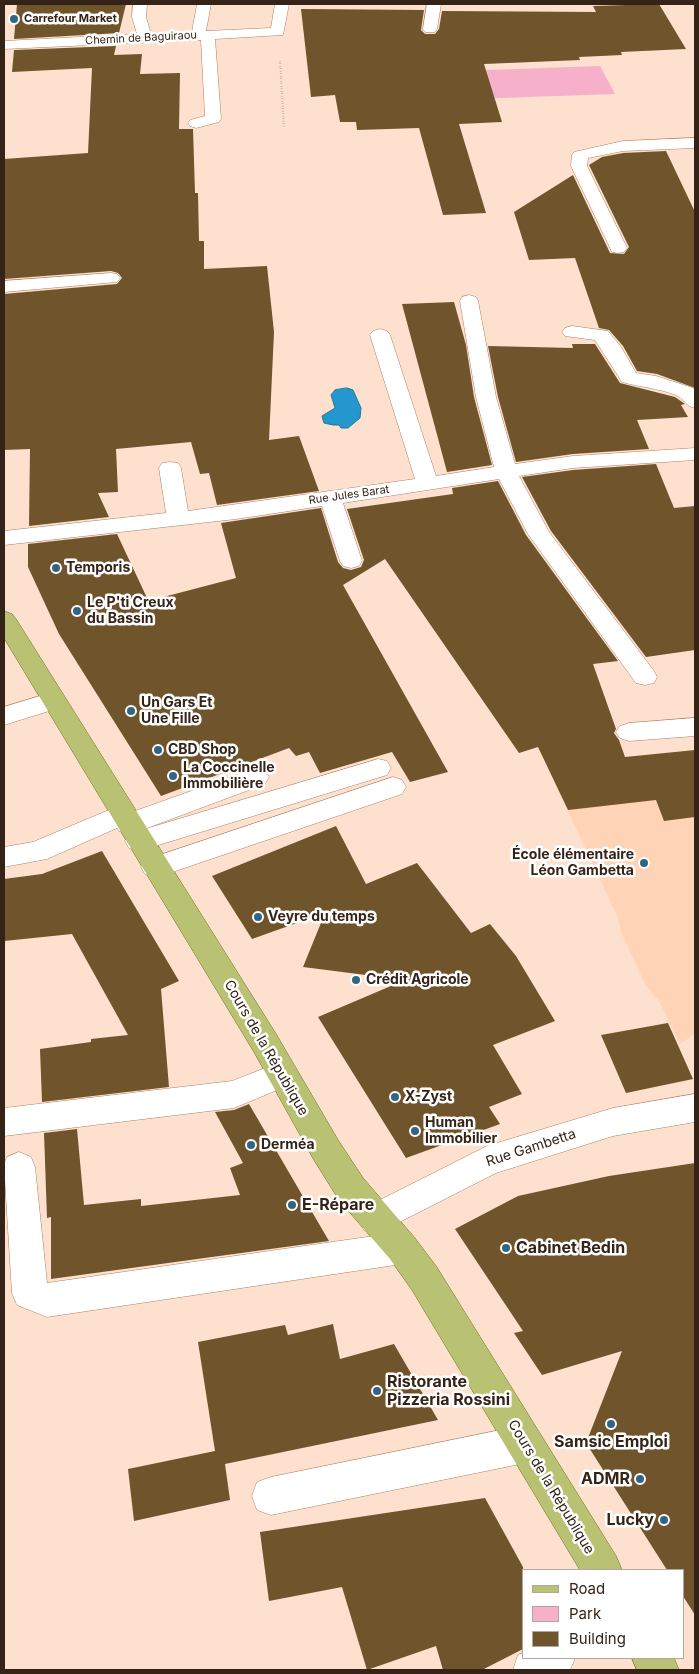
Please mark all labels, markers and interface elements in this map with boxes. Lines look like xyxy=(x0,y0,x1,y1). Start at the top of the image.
place label: Carrefour Market xyxy=(24,12,117,26)
marker: Carrefour Market xyxy=(8,13,20,25)
street label: Chemin de Baguiraou xyxy=(85,28,197,48)
street label: Rue Jules Barat xyxy=(308,483,390,507)
place label: Temporis xyxy=(66,560,130,576)
marker: Temporis xyxy=(50,562,62,574)
place label: Le P'ti Creux du Bassin xyxy=(87,595,174,628)
marker: Le P'ti Creux du Bassin xyxy=(71,605,83,617)
place label: Un Gars Et Une Fille xyxy=(141,695,212,728)
marker: Un Gars Et Une Fille xyxy=(125,705,137,717)
place label: CBD Shop xyxy=(168,742,236,758)
marker: CBD Shop xyxy=(152,744,164,756)
place label: La Coccinelle Immobilière xyxy=(183,760,275,792)
marker: La Coccinelle Immobilière xyxy=(167,770,179,782)
place label: École élémentaire Léon Gambetta xyxy=(512,847,634,880)
marker: École élémentaire Léon Gambetta xyxy=(638,857,650,869)
place label: Veyre du temps xyxy=(268,909,375,925)
marker: Veyre du temps xyxy=(252,911,264,923)
place label: Crédit Agricole xyxy=(366,972,469,988)
marker: Crédit Agricole xyxy=(350,974,362,986)
street label: Cours de la République xyxy=(220,977,312,1119)
place label: X-Zyst xyxy=(405,1089,452,1105)
marker: X-Zyst xyxy=(389,1091,401,1103)
place label: Human Immobilier xyxy=(425,1115,497,1148)
marker: Human Immobilier xyxy=(409,1125,421,1137)
street label: Rue Gambetta xyxy=(484,1126,578,1170)
place label: Derméa xyxy=(261,1137,315,1153)
marker: Derméa xyxy=(245,1139,257,1151)
place label: E-Répare xyxy=(302,1195,374,1215)
marker: E-Répare xyxy=(286,1199,298,1211)
place label: Cabinet Bedin xyxy=(516,1238,625,1258)
marker: Cabinet Bedin xyxy=(500,1242,512,1254)
place label: Ristorante Pizzeria Rossini xyxy=(387,1372,510,1410)
marker: Ristorante Pizzeria Rossini xyxy=(371,1385,383,1397)
street label: Cours de la République xyxy=(504,1417,598,1557)
marker: Samsic Emploi xyxy=(605,1418,617,1430)
place label: Samsic Emploi xyxy=(554,1432,668,1452)
place label: ADMR xyxy=(581,1469,630,1489)
marker: ADMR xyxy=(634,1473,646,1485)
place label: Lucky xyxy=(607,1510,654,1530)
marker: Lucky xyxy=(658,1514,670,1526)
legend xyxy=(522,1569,684,1659)
text: Road xyxy=(569,1579,605,1598)
text: Park xyxy=(569,1604,601,1623)
text: Building xyxy=(569,1629,626,1648)

